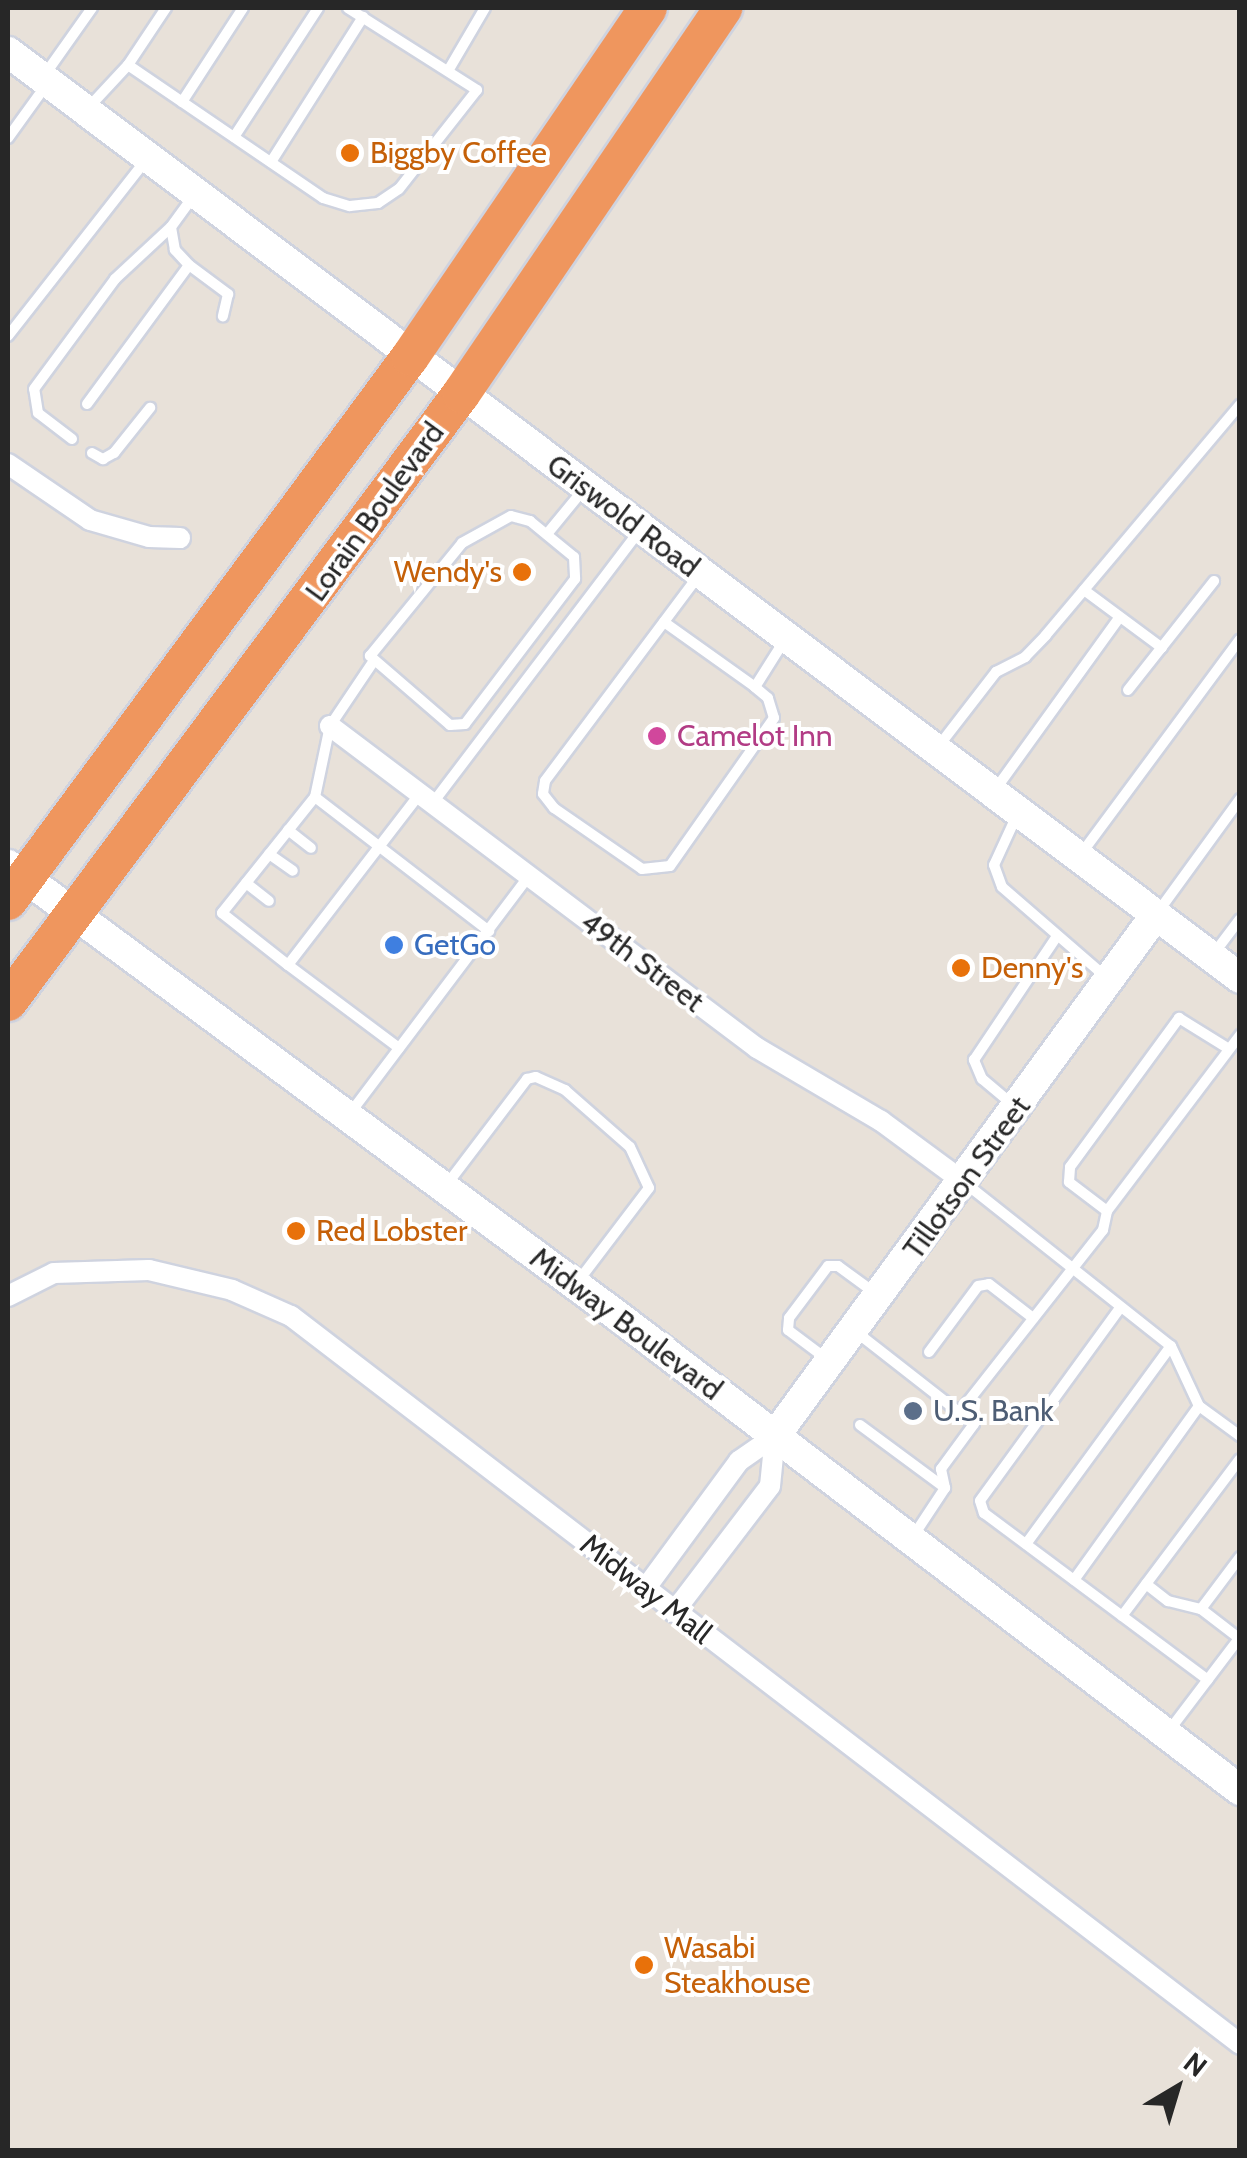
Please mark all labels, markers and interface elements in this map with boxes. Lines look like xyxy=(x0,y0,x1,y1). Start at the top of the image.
place label: Biggby Coffee xyxy=(370,135,547,171)
marker: Biggby Coffee xyxy=(339,142,361,164)
street label: Lorain Boulevard xyxy=(298,416,452,608)
street label: Griswold Road xyxy=(540,447,706,585)
place label: Wendy's xyxy=(394,554,502,590)
marker: Wendy's xyxy=(511,561,533,583)
place label: Camelot Inn xyxy=(677,718,833,754)
marker: Camelot Inn xyxy=(646,725,668,747)
street label: 49th Street xyxy=(573,904,711,1020)
place label: GetGo xyxy=(414,927,496,963)
marker: GetGo xyxy=(383,934,405,956)
place label: Denny's xyxy=(981,950,1083,986)
marker: Denny's xyxy=(950,957,972,979)
street label: Tillotson Street xyxy=(896,1090,1038,1266)
place label: Red Lobster xyxy=(316,1213,467,1249)
marker: Red Lobster xyxy=(285,1220,307,1242)
street label: Midway Boulevard xyxy=(523,1240,729,1408)
place label: U.S. Bank xyxy=(933,1393,1054,1429)
marker: U.S. Bank xyxy=(902,1400,924,1422)
street label: Midway Mall xyxy=(573,1526,719,1652)
place label: Wasabi Steakhouse xyxy=(664,1930,811,2000)
marker: Wasabi Steakhouse xyxy=(633,1954,655,1976)
north arrow xyxy=(1127,2038,1227,2138)
text: N xyxy=(1177,2045,1214,2084)

